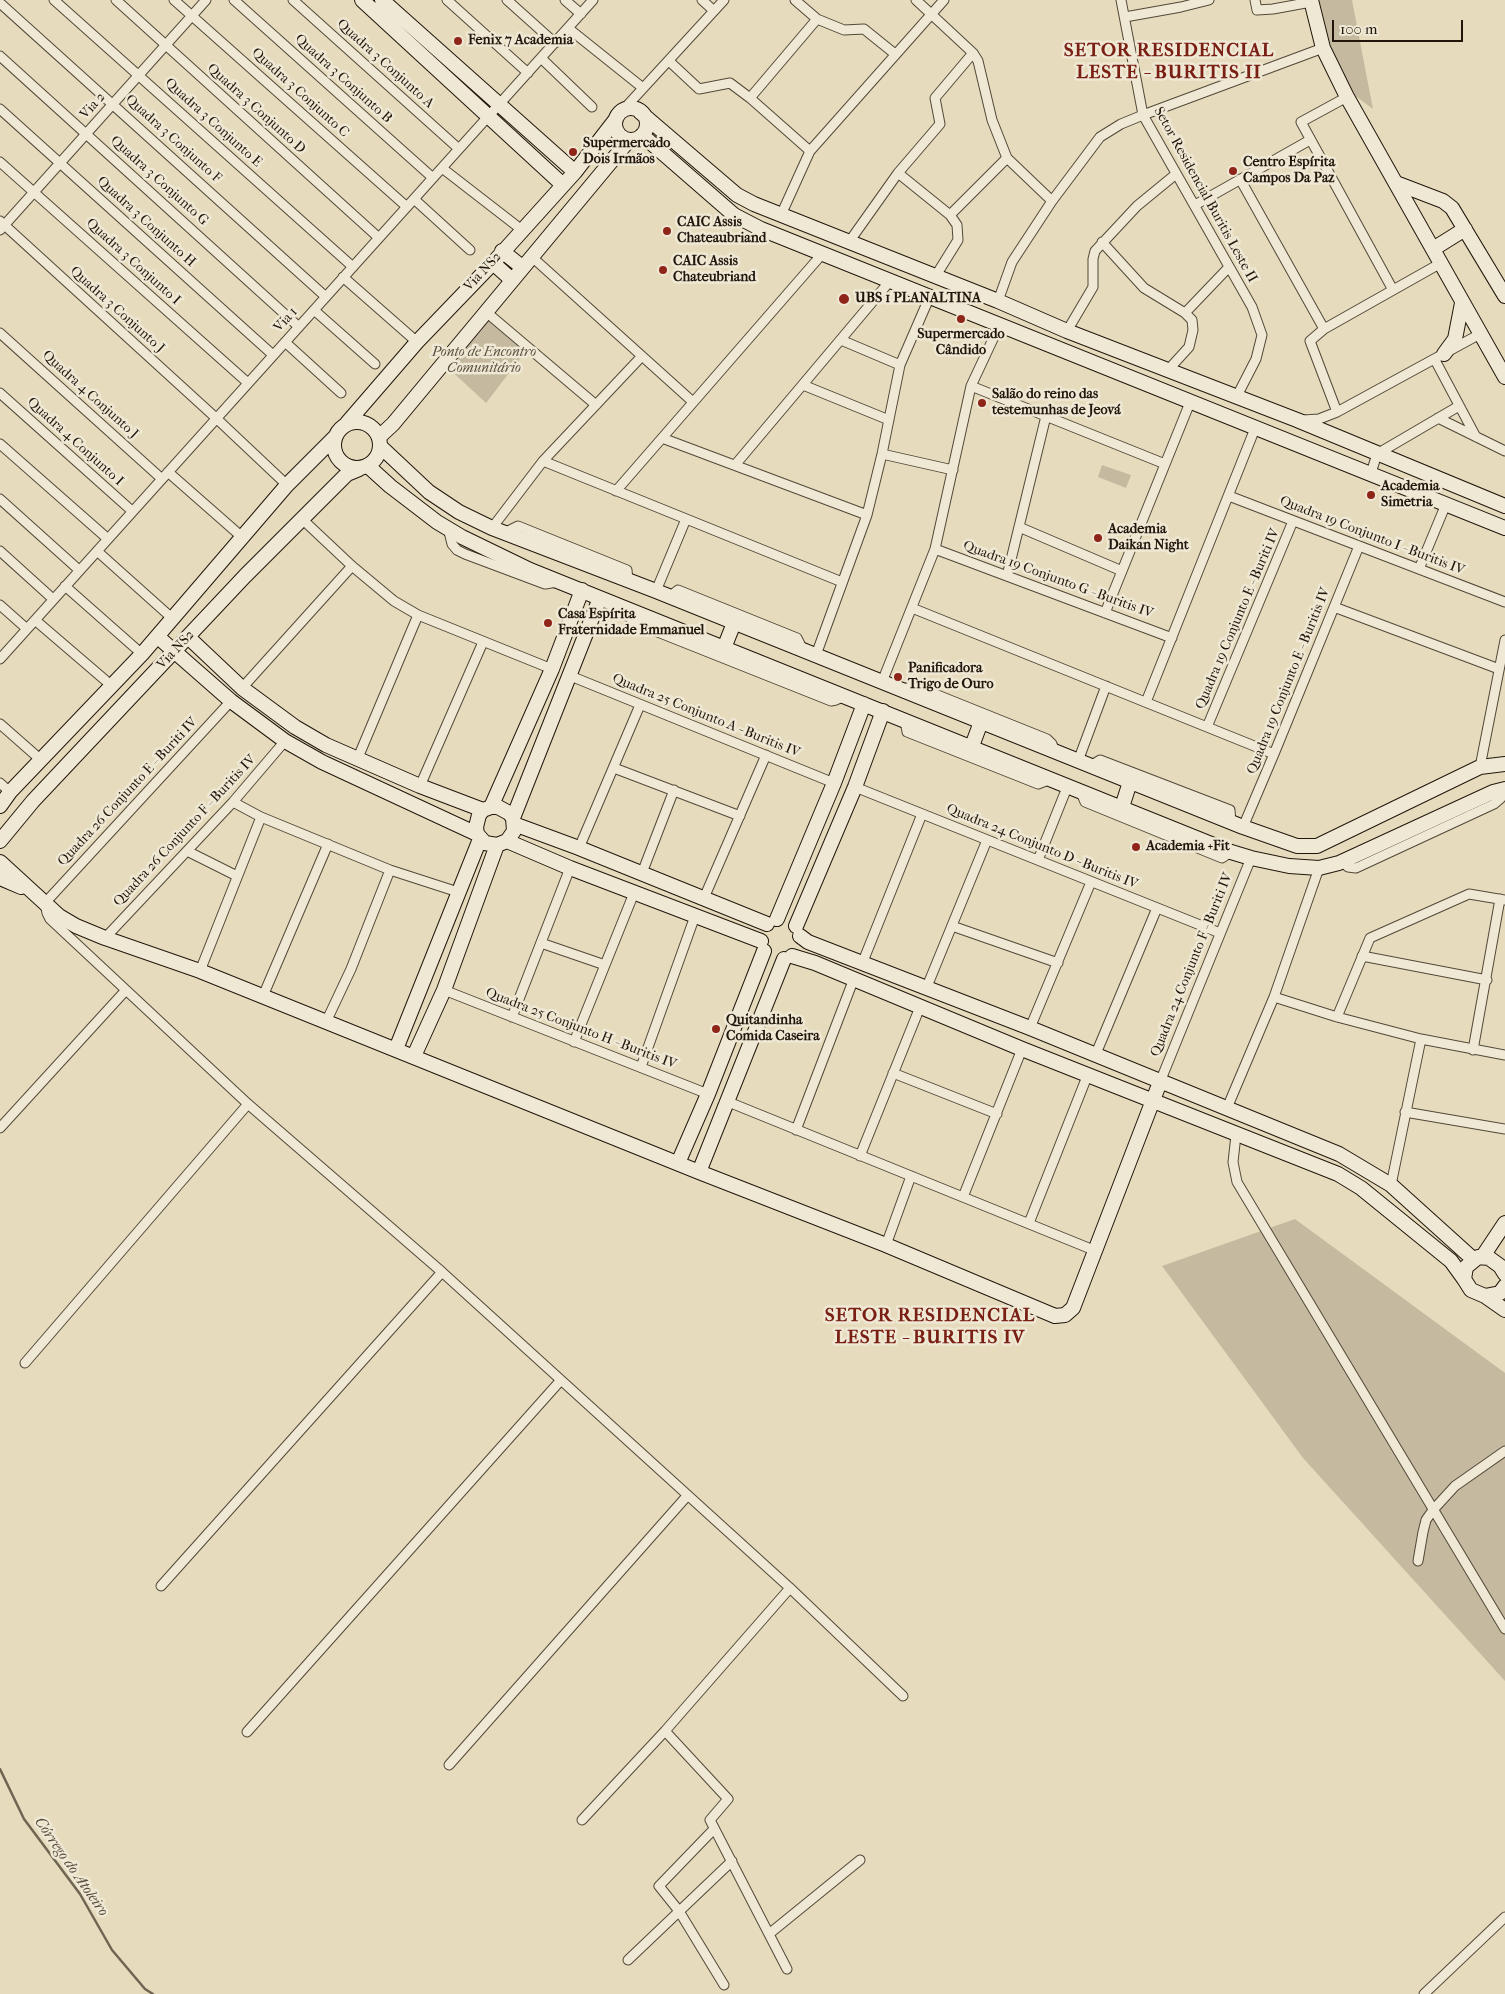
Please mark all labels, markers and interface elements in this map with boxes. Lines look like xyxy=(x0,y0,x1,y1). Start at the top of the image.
scale bar xyxy=(1335,10,1466,42)
street label: Quadra 3 Conjunto A xyxy=(333,16,437,112)
text: 100 m xyxy=(1340,20,1378,38)
street label: Quadra 3 Conjunto B xyxy=(291,31,395,127)
place label: Fenix 7 Academia xyxy=(468,33,573,49)
marker: Fenix 7 Academia xyxy=(452,35,464,47)
district label: SETOR RESIDENCIAL LESTE - BURITIS II xyxy=(1062,40,1276,84)
street label: Quadra 3 Conjunto C xyxy=(248,45,352,141)
street label: Quadra 3 Conjunto D xyxy=(203,60,309,158)
street label: Quadra 3 Conjunto E xyxy=(161,75,265,171)
street label: Via 2 xyxy=(77,89,109,123)
street label: Quadra 3 Conjunto F xyxy=(121,91,225,187)
street label: Setor Residencial Buritis Leste II xyxy=(1150,104,1260,286)
street label: Quadra 3 Conjunto G xyxy=(107,133,211,229)
place label: Supermercado Dois Irmãos xyxy=(583,136,670,168)
marker: Supermercado Dois Irmãos xyxy=(567,146,579,158)
place label: Centro Espírita Campos Da Paz xyxy=(1243,155,1335,188)
marker: Centro Espírita Campos Da Paz xyxy=(1227,165,1239,177)
street label: Quadra 3 Conjunto H xyxy=(93,173,199,271)
street label: Quadra 3 Conjunto I xyxy=(82,215,184,309)
place label: CAIC Assis Chateaubriand xyxy=(677,215,766,248)
marker: CAIC Assis Chateaubriand xyxy=(661,225,673,237)
street label: Via NS2 xyxy=(461,249,505,295)
place label: CAIC Assis Chateubriand xyxy=(673,254,756,286)
street label: Quadra 3 Conjunto J xyxy=(66,263,168,357)
marker: CAIC Assis Chateubriand xyxy=(657,264,669,276)
place label: UBS 1 PLANALTINA xyxy=(855,291,981,307)
marker: UBS 1 PLANALTINA xyxy=(837,292,851,306)
street label: Via 1 xyxy=(270,304,302,336)
marker: Supermercado Cândido xyxy=(955,313,967,325)
place label: Supermercado Cândido xyxy=(917,327,1005,360)
park label: Ponto de Encontro Comunitário xyxy=(432,345,536,378)
street label: Quadra 4 Conjunto J xyxy=(38,347,142,443)
place label: Salão do reino das testemunhas de Jeová xyxy=(992,387,1121,420)
street label: Quadra 4 Conjunto I xyxy=(23,394,127,490)
marker: Salão do reino das testemunhas de Jeová xyxy=(976,397,988,409)
place label: Academia Simetria xyxy=(1381,479,1440,512)
marker: Academia Simetria xyxy=(1365,489,1377,501)
street label: Quadra 19 Conjunto I - Buritis IV xyxy=(1277,493,1467,579)
place label: Academia Daikan Night xyxy=(1108,522,1189,554)
street label: Quadra 19 Conjunto E - Buriti IV xyxy=(1192,526,1284,712)
marker: Academia Daikan Night xyxy=(1092,532,1104,544)
street label: Quadra 19 Conjunto G - Buritis IV xyxy=(961,538,1155,622)
street label: Quadra 19 Conjunto E - Buritis IV xyxy=(1244,585,1334,777)
place label: Casa Espírita Fraternidade Emmanuel xyxy=(558,607,704,640)
marker: Casa Espírita Fraternidade Emmanuel xyxy=(542,617,554,629)
street label: Via NS2 xyxy=(154,627,198,673)
place label: Panificadora Trigo de Ouro xyxy=(908,661,994,694)
street label: Quadra 25 Conjunto A - Buritis IV xyxy=(610,671,802,761)
marker: Panificadora Trigo de Ouro xyxy=(892,671,904,683)
street label: Quadra 26 Conjunto E - Buriti IV xyxy=(55,714,201,870)
street label: Quadra 26 Conjunto F - Buritis IV xyxy=(110,752,260,910)
street label: Quadra 24 Conjunto D - Buritis IV xyxy=(944,801,1140,893)
place label: Academia +Fit xyxy=(1146,839,1230,855)
marker: Academia +Fit xyxy=(1130,841,1142,853)
street label: Quadra 24 Conjunto F - Buriti IV xyxy=(1147,871,1237,1059)
street label: Quadra 25 Conjunto H - Buritis IV xyxy=(483,985,679,1073)
place label: Quitandinha Comida Caseira xyxy=(726,1013,820,1046)
marker: Quitandinha Comida Caseira xyxy=(710,1023,722,1035)
district label: SETOR RESIDENCIAL LESTE - BURITIS IV xyxy=(823,1305,1037,1349)
water label: Córrego do Atoleiro xyxy=(30,1814,112,1920)

